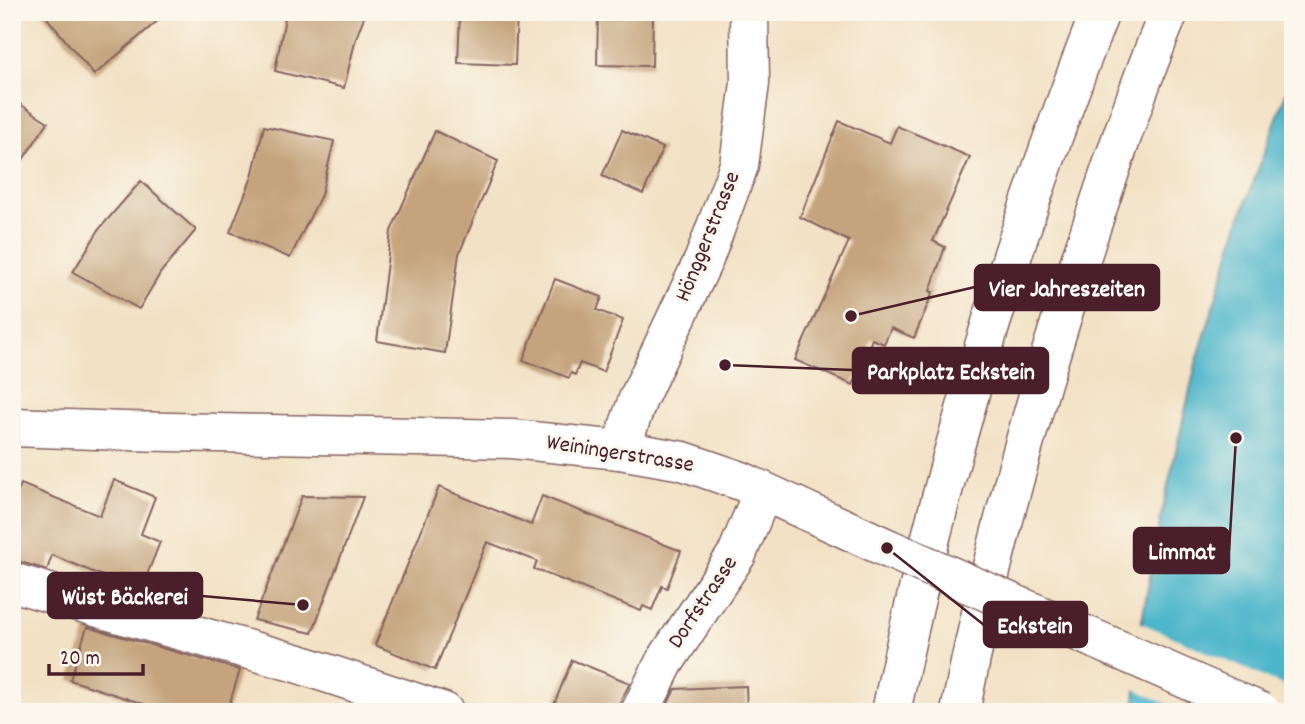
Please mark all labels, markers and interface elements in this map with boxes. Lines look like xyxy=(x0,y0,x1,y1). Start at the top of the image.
street label: Hönggerstrasse xyxy=(668,167,750,307)
callout: Vier Jahreszeiten xyxy=(975,265,1159,310)
text: Vier Jahreszeiten xyxy=(989,274,1145,308)
callout: Parkplatz Eckstein xyxy=(853,348,1048,393)
text: Parkplatz Eckstein xyxy=(867,357,1035,391)
street label: Weiningerstrasse xyxy=(544,427,696,483)
callout: Limmat xyxy=(1134,528,1229,573)
text: Limmat xyxy=(1148,537,1216,571)
street label: Dorfstrasse xyxy=(661,550,747,656)
callout: Wüst Bäckerei xyxy=(48,573,202,618)
text: Wüst Bäckerei xyxy=(62,582,189,616)
callout: Eckstein xyxy=(984,602,1087,647)
text: Eckstein xyxy=(997,611,1073,645)
scale bar xyxy=(49,633,144,677)
text: 20 m xyxy=(60,645,100,675)

